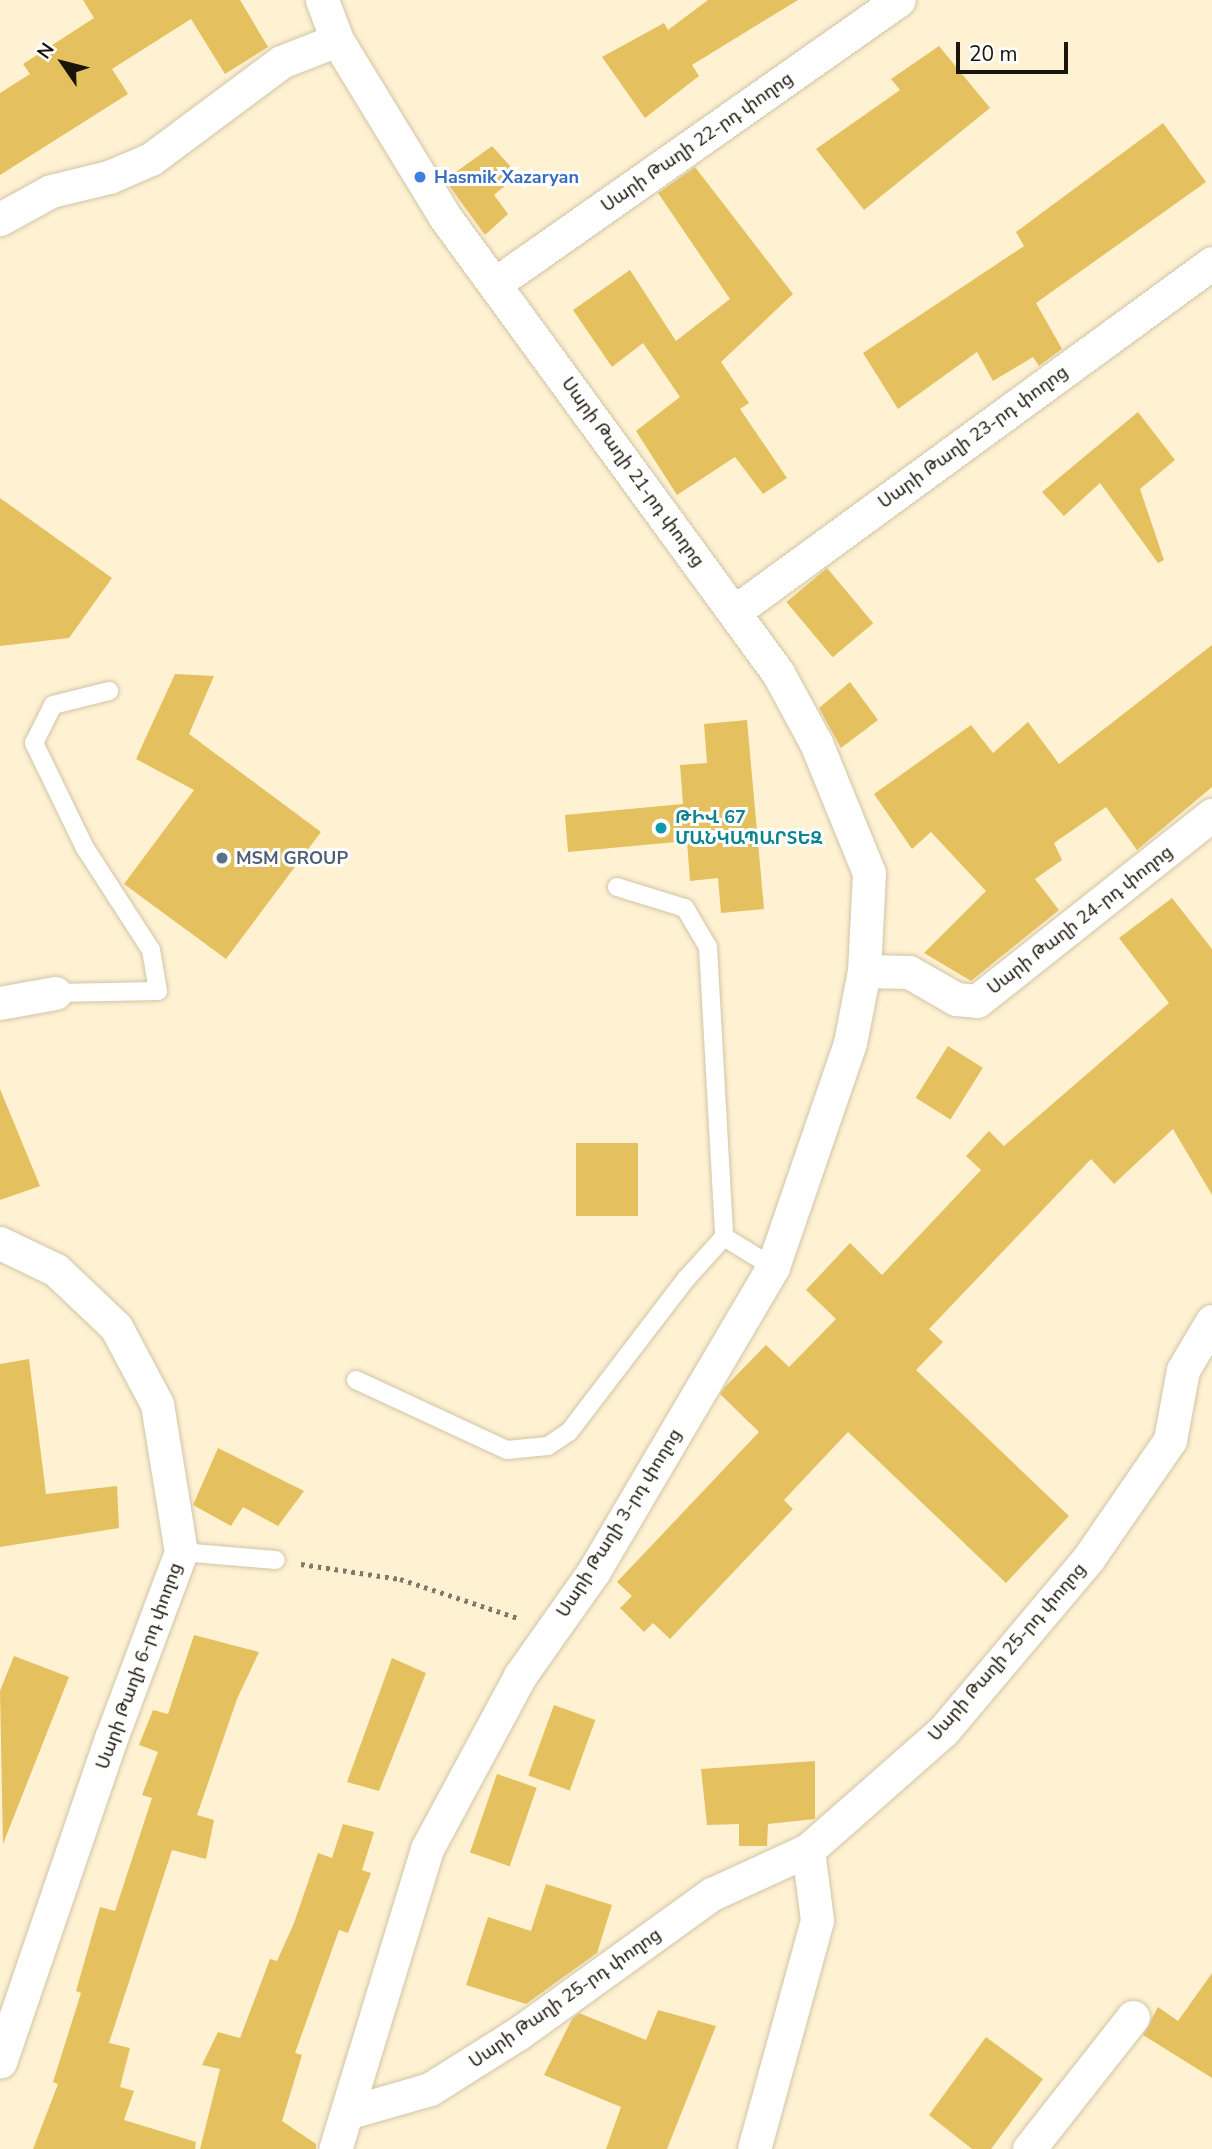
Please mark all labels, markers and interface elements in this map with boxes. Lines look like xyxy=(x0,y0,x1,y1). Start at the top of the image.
north arrow xyxy=(28,28,98,98)
scale bar xyxy=(960,28,1072,72)
text: N xyxy=(31,38,61,64)
text: 20 m xyxy=(969,40,1018,68)
street label: Սարի Թաղի 22-րդ փողոց xyxy=(597,67,797,217)
place label: Hasmik Xazaryan xyxy=(434,166,579,188)
marker: Hasmik Xazaryan xyxy=(412,169,428,185)
street label: Սարի Թաղի 23-րդ փողոց xyxy=(874,361,1072,513)
street label: Սարի Թաղի 21-րդ փողոց xyxy=(557,373,709,571)
place label: ԹԻՎ 67 ՄԱՆԿԱՊԱՐՏԵԶ xyxy=(675,807,823,850)
marker: ԹԻՎ 67 ՄԱՆԿԱՊԱՐՏԵԶ xyxy=(653,820,669,836)
street label: Սարի Թաղի 24-րդ փողոց xyxy=(983,841,1177,999)
place label: MSM GROUP xyxy=(236,847,348,869)
marker: MSM GROUP xyxy=(214,850,230,866)
street label: Սարի Թաղի 3-րդ փողոց xyxy=(552,1425,686,1621)
street label: Սարի Թաղի 25-րդ փողոց xyxy=(924,1559,1090,1745)
street label: Սարի Թաղի 6-րդ փողոց xyxy=(92,1560,186,1772)
street label: Սարի Թաղի 25-րդ փողոց xyxy=(465,1923,665,2073)

